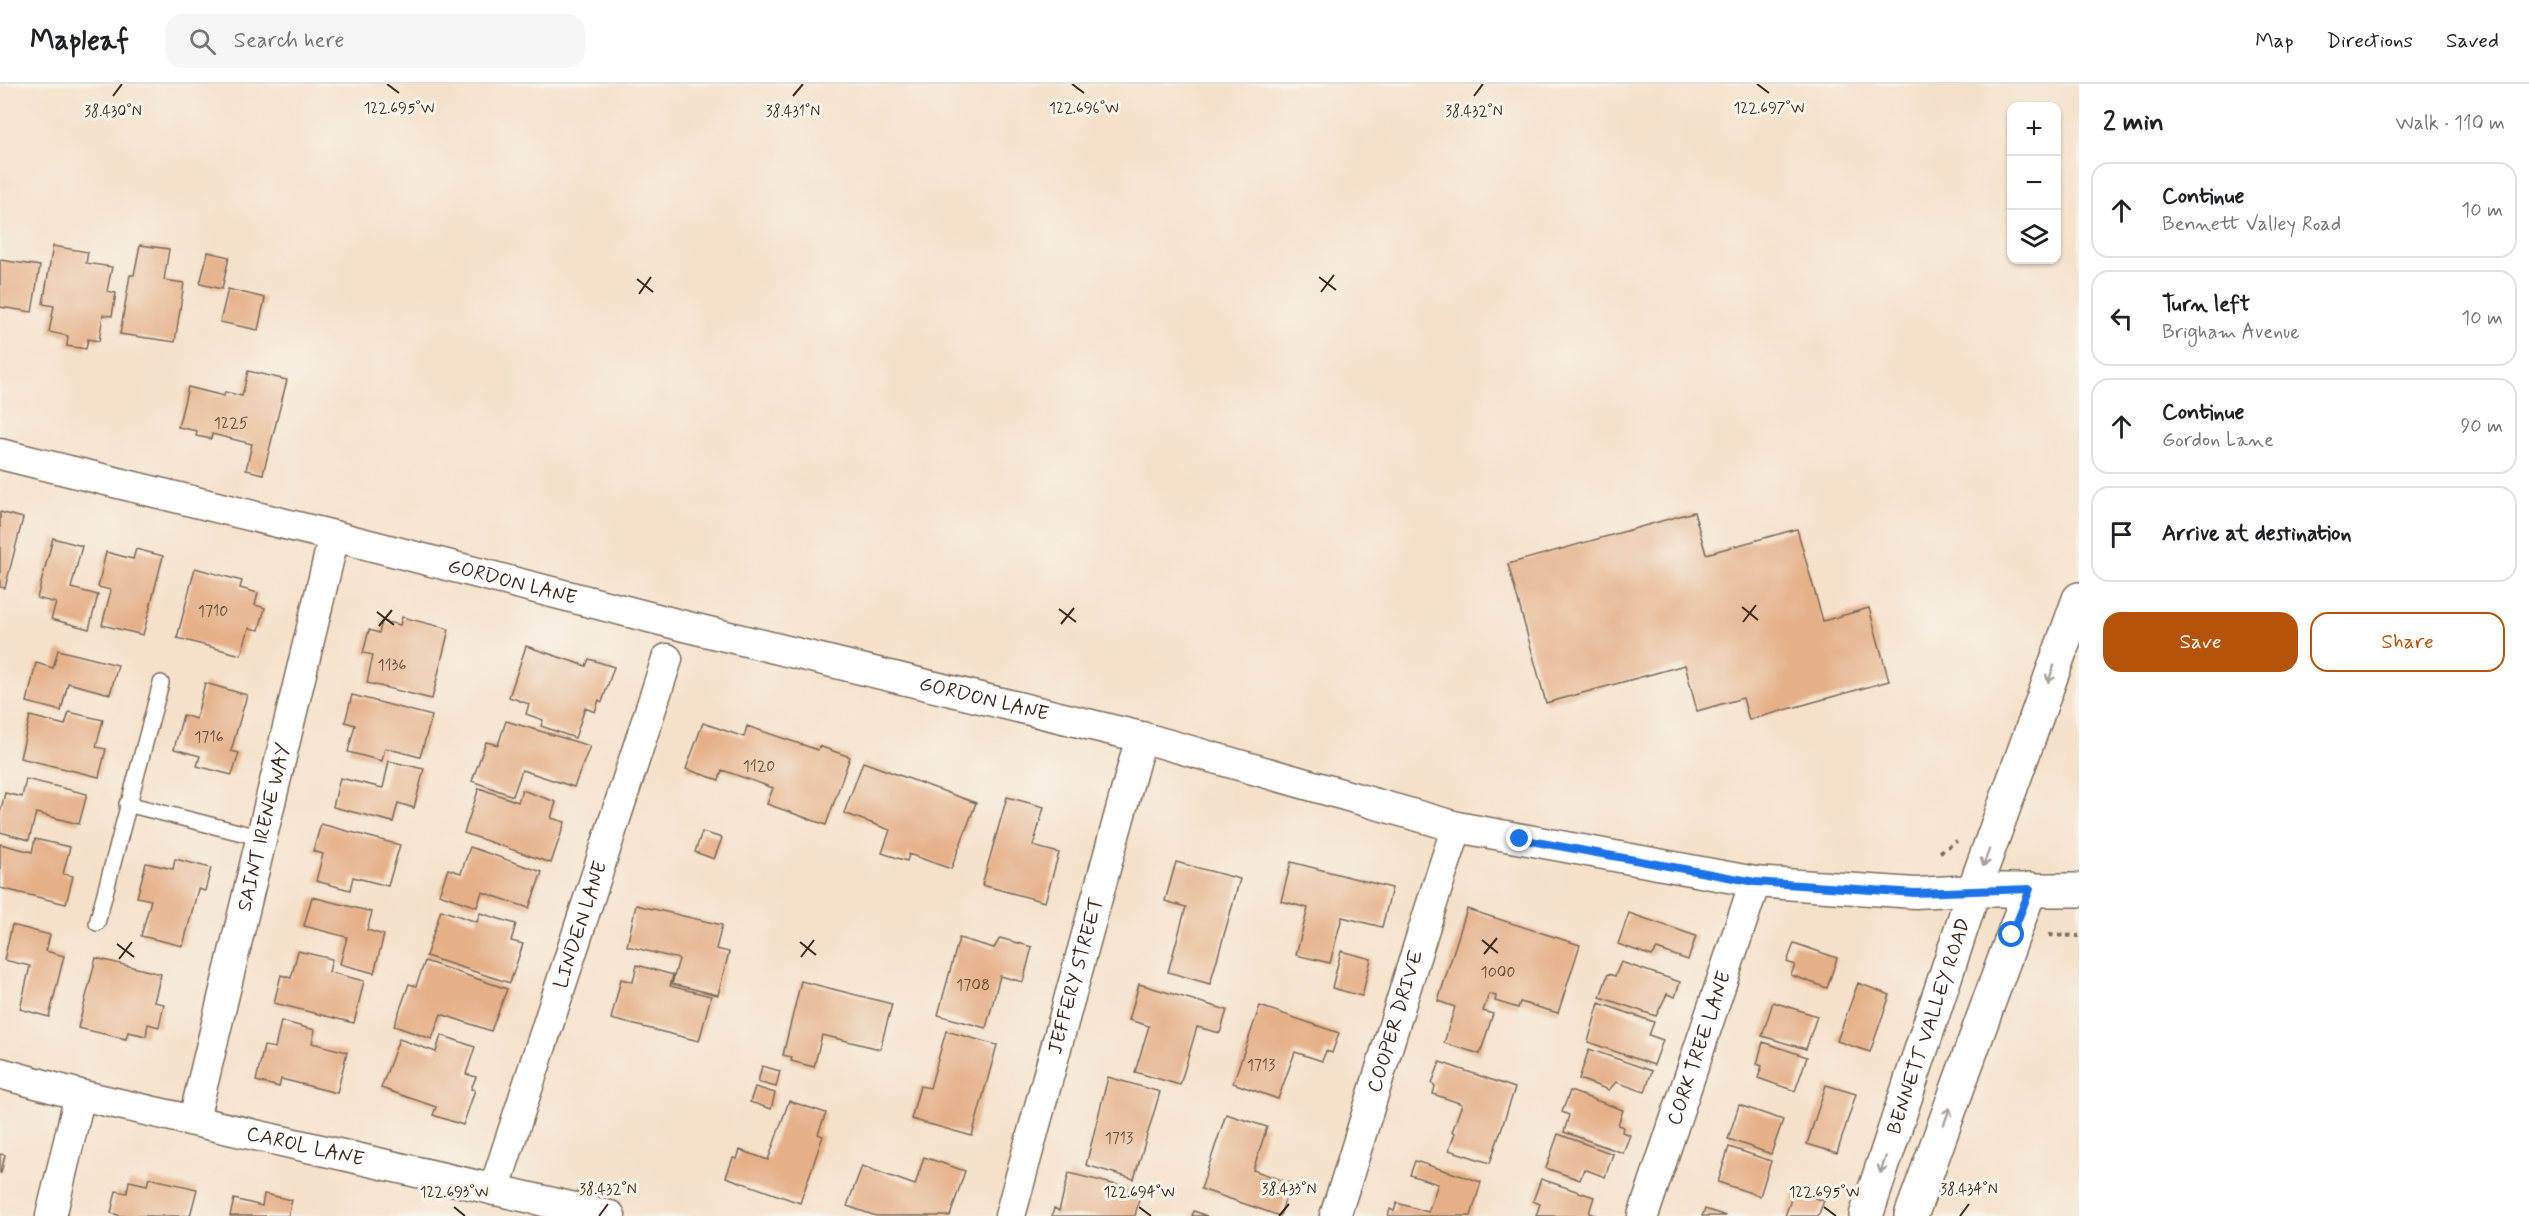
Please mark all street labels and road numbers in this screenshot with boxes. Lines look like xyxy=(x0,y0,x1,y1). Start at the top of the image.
street label: GORDON LANE xyxy=(445,552,580,611)
street label: GORDON LANE xyxy=(916,670,1051,728)
street label: SAINT IRENE WAY xyxy=(231,740,297,914)
street label: LINDEN LANE xyxy=(547,858,614,992)
street label: JEFFERY STREET xyxy=(1041,895,1110,1057)
street label: BENNETT VALLEY ROAD xyxy=(1881,915,1977,1138)
street label: COOPER DRIVE xyxy=(1361,946,1430,1096)
street label: CORK TREE LANE xyxy=(1661,968,1738,1129)
street label: CAROL LANE xyxy=(244,1120,367,1173)

